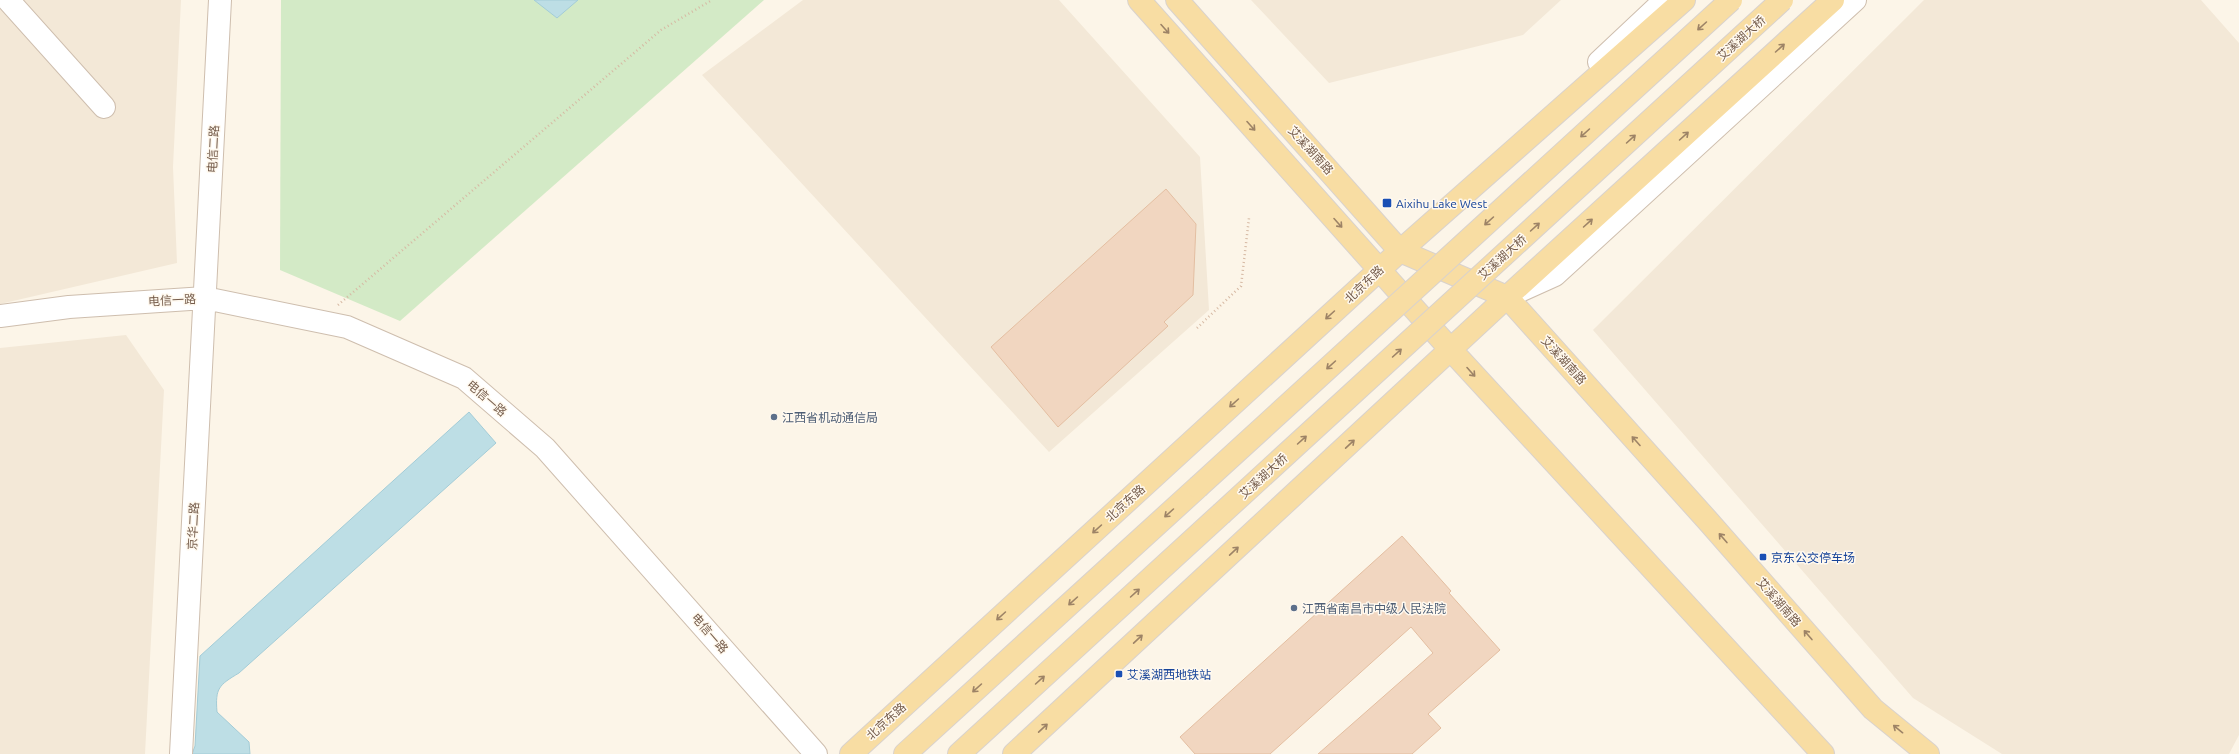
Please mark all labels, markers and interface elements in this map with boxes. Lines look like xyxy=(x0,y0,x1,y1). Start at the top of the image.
street label: 艾溪湖大桥 xyxy=(1714,13,1768,63)
one-way arrow xyxy=(1697,22,1707,31)
one-way arrow xyxy=(1160,24,1169,34)
one-way arrow xyxy=(1775,44,1785,53)
one-way arrow xyxy=(1246,121,1256,131)
street label: 艾溪湖南路 xyxy=(1286,123,1336,177)
street label: 电信二路 xyxy=(205,125,221,173)
one-way arrow xyxy=(1581,128,1591,137)
one-way arrow xyxy=(1679,131,1689,140)
one-way arrow xyxy=(1625,135,1635,144)
marker: Aixihu Lake West xyxy=(1381,197,1393,209)
place label: Aixihu Lake West xyxy=(1396,197,1487,210)
one-way arrow xyxy=(1484,216,1495,225)
one-way arrow xyxy=(1333,218,1342,228)
one-way arrow xyxy=(1582,219,1593,228)
one-way arrow xyxy=(1529,223,1539,232)
street label: 艾溪湖大桥 xyxy=(1475,232,1529,282)
street label: 北京东路 xyxy=(1342,263,1386,305)
street label: 电信一路 xyxy=(148,292,196,308)
one-way arrow xyxy=(1325,311,1335,320)
street label: 艾溪湖南路 xyxy=(1539,333,1589,387)
one-way arrow xyxy=(1392,348,1403,357)
one-way arrow xyxy=(1327,360,1337,369)
one-way arrow xyxy=(1467,367,1476,377)
street label: 电信一路 xyxy=(465,377,509,419)
one-way arrow xyxy=(1229,398,1239,408)
place label: 江西省机动通信局 xyxy=(782,411,878,424)
marker: 江西省机动通信局 xyxy=(769,412,779,422)
one-way arrow xyxy=(1296,436,1307,445)
one-way arrow xyxy=(1632,436,1641,446)
one-way arrow xyxy=(1344,439,1355,448)
street label: 艾溪湖大桥 xyxy=(1236,451,1290,501)
street label: 北京东路 xyxy=(1103,482,1147,524)
street label: 京华二路 xyxy=(185,502,201,550)
one-way arrow xyxy=(1164,508,1174,518)
one-way arrow xyxy=(1092,524,1102,533)
one-way arrow xyxy=(1718,532,1727,543)
one-way arrow xyxy=(1228,547,1238,556)
place label: 京东公交停车场 xyxy=(1771,551,1855,564)
marker: 京东公交停车场 xyxy=(1758,552,1768,562)
street label: 艾溪湖南路 xyxy=(1754,575,1804,629)
one-way arrow xyxy=(1130,588,1141,597)
one-way arrow xyxy=(1068,596,1078,605)
place label: 江西省南昌市中级人民法院 xyxy=(1302,602,1446,615)
marker: 江西省南昌市中级人民法院 xyxy=(1289,603,1299,613)
street label: 电信一路 xyxy=(689,611,731,655)
one-way arrow xyxy=(996,612,1006,621)
one-way arrow xyxy=(1804,630,1813,641)
one-way arrow xyxy=(1133,634,1143,644)
place label: 艾溪湖西地铁站 xyxy=(1127,668,1211,681)
marker: 艾溪湖西地铁站 xyxy=(1114,669,1124,679)
one-way arrow xyxy=(1034,676,1045,685)
one-way arrow xyxy=(972,684,982,693)
street label: 北京东路 xyxy=(864,700,908,742)
one-way arrow xyxy=(1038,723,1048,732)
one-way arrow xyxy=(1892,725,1903,734)

